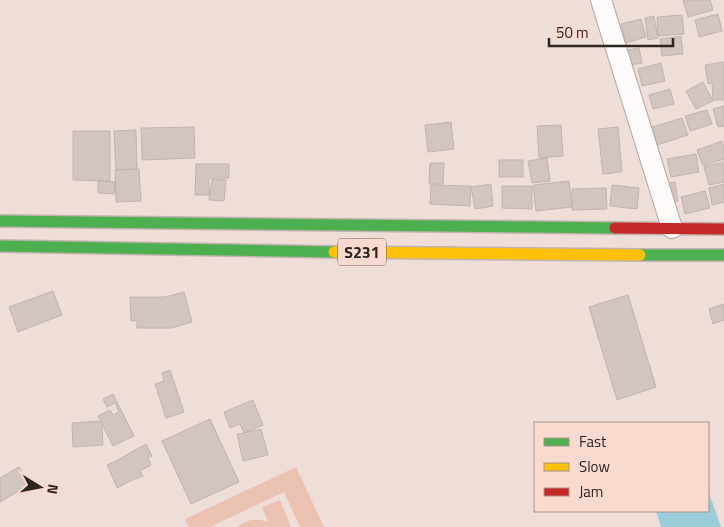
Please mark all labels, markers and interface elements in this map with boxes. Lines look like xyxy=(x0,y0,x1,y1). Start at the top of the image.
scale bar xyxy=(549,15,673,47)
text: 50 m xyxy=(556,21,589,44)
road number: S231 xyxy=(338,238,386,266)
legend xyxy=(534,422,709,512)
text: Fast xyxy=(579,430,607,453)
text: Slow xyxy=(579,455,610,478)
north arrow xyxy=(15,462,65,512)
text: Jam xyxy=(579,480,603,503)
text: N xyxy=(42,483,64,496)

